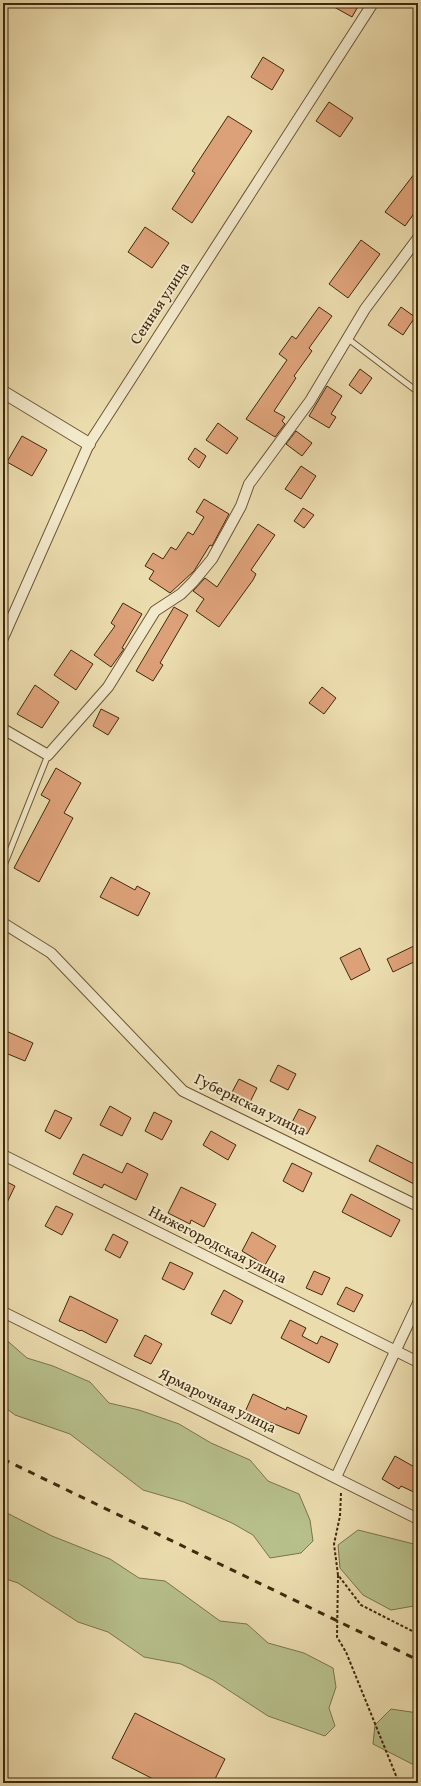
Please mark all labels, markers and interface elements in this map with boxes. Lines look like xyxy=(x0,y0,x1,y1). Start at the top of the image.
street label: Сенная улица xyxy=(126,259,196,349)
street label: Губернская улица xyxy=(190,1070,310,1142)
street label: Нижегородская улица xyxy=(144,1202,290,1290)
street label: Ярмарочная улица xyxy=(155,1364,279,1440)

